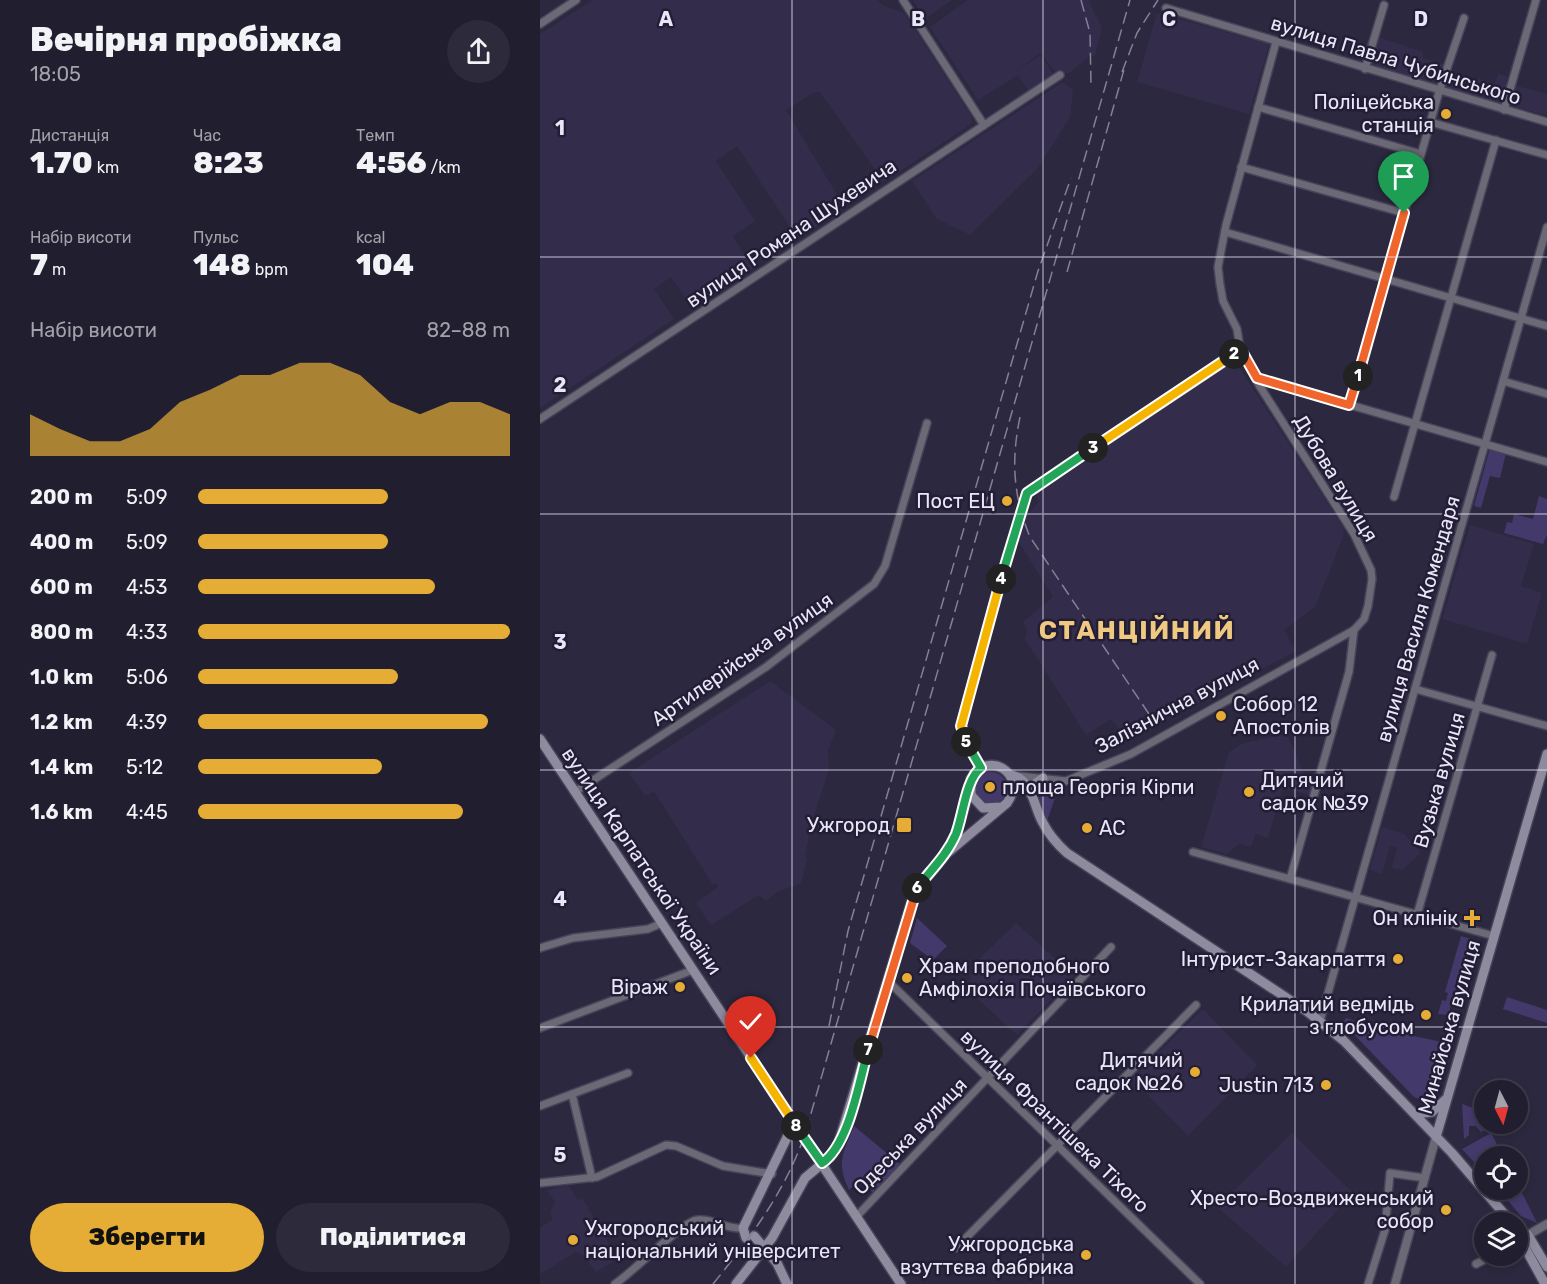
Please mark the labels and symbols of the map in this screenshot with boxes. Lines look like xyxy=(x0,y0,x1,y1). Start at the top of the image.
text: A xyxy=(659,7,674,31)
text: B xyxy=(911,7,925,31)
text: C xyxy=(1162,7,1176,31)
text: D xyxy=(1414,7,1428,31)
street label: вулиця Павла Чубинського xyxy=(1268,10,1524,110)
place label: Поліцейська станція xyxy=(1313,90,1434,137)
marker: Поліцейська станція xyxy=(1439,107,1453,121)
text: 1 xyxy=(555,116,565,140)
pin xyxy=(1378,151,1429,213)
street label: вулиця Романа Шухевича xyxy=(681,154,901,312)
pin: 2 xyxy=(1219,339,1249,369)
pin: 1 xyxy=(1343,361,1373,391)
text: 2 xyxy=(554,373,567,397)
street label: Дубова вулиця xyxy=(1289,410,1383,546)
pin: 3 xyxy=(1078,433,1108,463)
place label: Пост ЕЦ xyxy=(916,489,995,513)
street label: вулиця Василя Комендаря xyxy=(1371,493,1465,745)
marker: Пост ЕЦ xyxy=(1000,494,1014,508)
pin: 4 xyxy=(986,564,1016,594)
street label: Артилерійська вулиця xyxy=(647,587,837,731)
district label: СТАНЦІЙНИЙ xyxy=(1039,615,1235,646)
text: 3 xyxy=(553,630,567,654)
street label: Залізнична вулиця xyxy=(1091,652,1263,758)
place label: Собор 12 Апостолів xyxy=(1233,692,1330,739)
marker: Собор 12 Апостолів xyxy=(1214,709,1228,723)
street label: Вузька вулиця xyxy=(1408,709,1470,851)
pin: 5 xyxy=(951,727,981,757)
street label: вулиця Карпатської України xyxy=(557,743,727,979)
place label: Дитячий садок №39 xyxy=(1261,768,1369,815)
place label: площа Георгія Кірпи xyxy=(1002,775,1195,799)
marker: площа Георгія Кірпи xyxy=(983,780,997,794)
marker: Дитячий садок №39 xyxy=(1242,785,1256,799)
place label: Ужгород xyxy=(807,813,890,837)
marker: Ужгород xyxy=(895,816,913,834)
place label: AC xyxy=(1099,816,1125,840)
marker: AC xyxy=(1080,821,1094,835)
pin: 6 xyxy=(902,873,932,903)
text: 4 xyxy=(553,887,567,911)
place label: Он клінік xyxy=(1372,906,1458,930)
marker: Он клінік xyxy=(1463,909,1481,927)
street label: Минайська вулиця xyxy=(1413,937,1485,1117)
place label: Інтурист-Закарпаття xyxy=(1181,947,1386,971)
marker: Інтурист-Закарпаття xyxy=(1391,952,1405,966)
place label: Храм преподобного Амфілохія Почаївського xyxy=(919,954,1146,1001)
marker: Храм преподобного Амфілохія Почаївського xyxy=(900,971,914,985)
place label: Віраж xyxy=(611,975,668,999)
marker: Віраж xyxy=(673,980,687,994)
place label: Крилатий ведмідь з глобусом xyxy=(1240,992,1414,1039)
pin xyxy=(725,996,776,1058)
marker: Крилатий ведмідь з глобусом xyxy=(1419,1008,1433,1022)
street label: вулиця Франтішека Тіхого xyxy=(956,1024,1154,1218)
pin: 7 xyxy=(853,1035,883,1065)
place label: Дитячий садок №26 xyxy=(1075,1048,1183,1095)
marker: Дитячий садок №26 xyxy=(1188,1065,1202,1079)
street label: Одеська вулиця xyxy=(848,1073,972,1199)
place label: Justin 713 xyxy=(1219,1073,1314,1097)
marker: Justin 713 xyxy=(1319,1078,1333,1092)
north arrow xyxy=(1474,1080,1528,1134)
pin: 8 xyxy=(781,1111,811,1141)
text: 5 xyxy=(554,1143,567,1167)
place label: Хресто-Воздвиженський собор xyxy=(1190,1186,1434,1233)
marker: Хресто-Воздвиженський собор xyxy=(1439,1203,1453,1217)
place label: Ужгородський національний університет xyxy=(585,1216,840,1263)
place label: Ужгородська взуттєва фабрика xyxy=(900,1232,1074,1279)
marker: Ужгородський національний університет xyxy=(566,1233,580,1247)
marker: Ужгородська взуттєва фабрика xyxy=(1079,1248,1093,1262)

